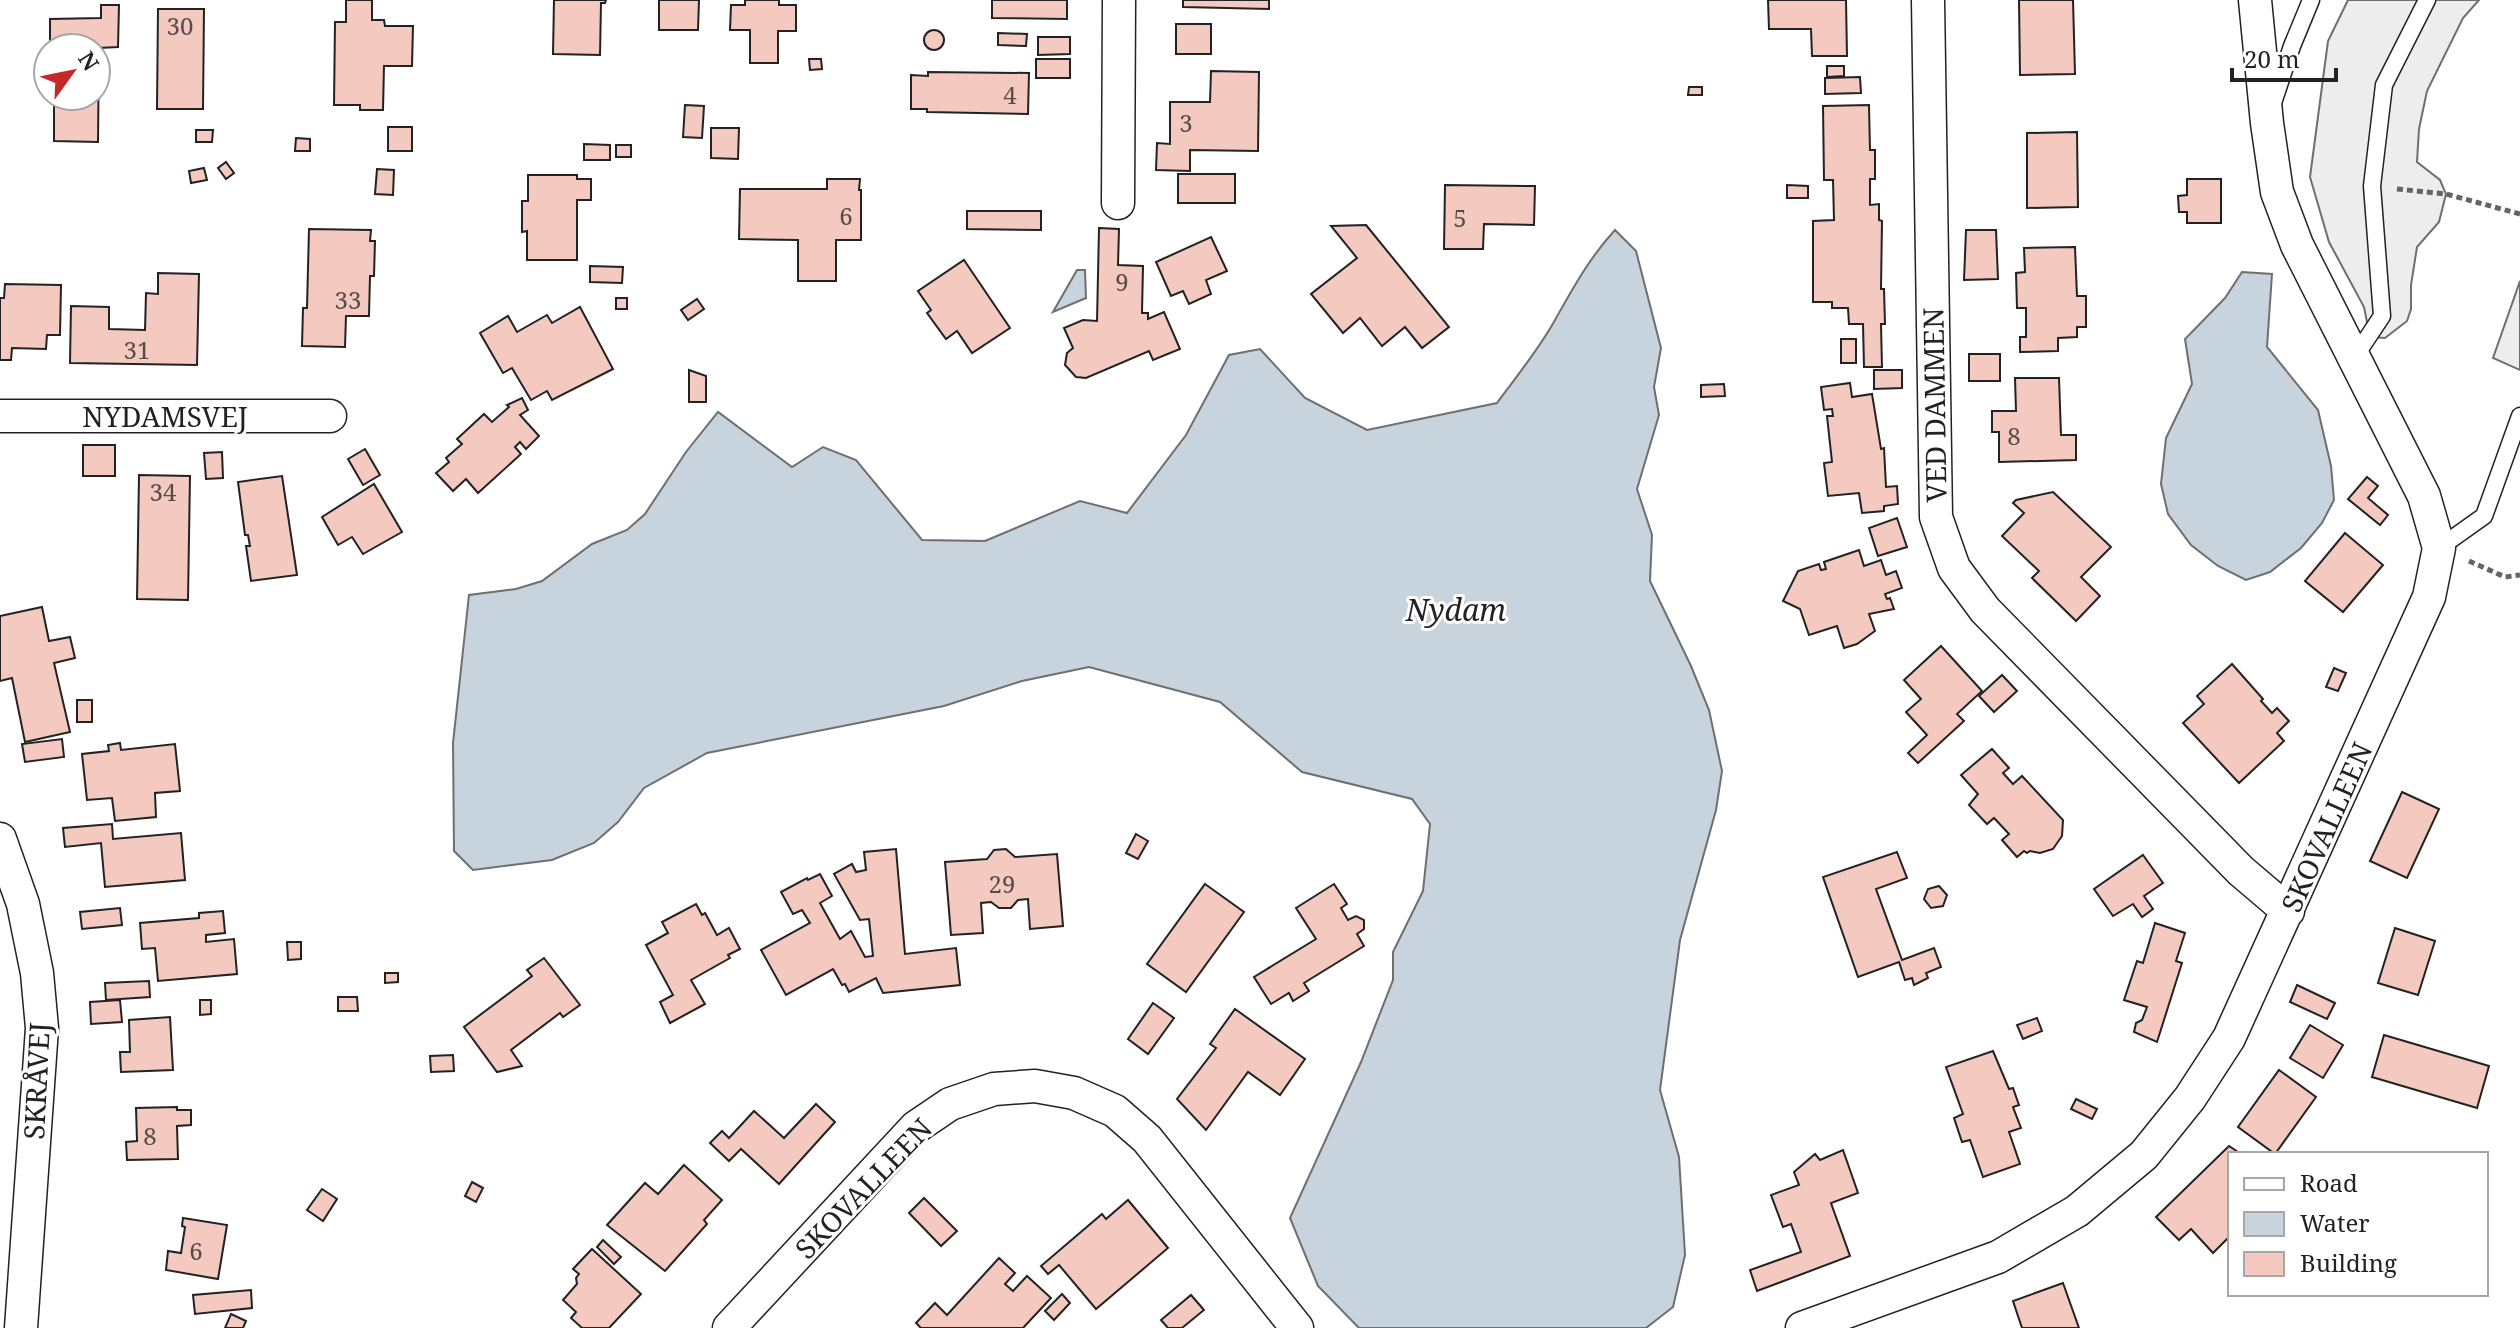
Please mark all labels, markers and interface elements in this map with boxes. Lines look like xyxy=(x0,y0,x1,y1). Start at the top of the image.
house number: 30 xyxy=(167,9,193,42)
north arrow xyxy=(32,32,112,112)
scale bar xyxy=(2232,32,2336,82)
text: 20 m xyxy=(2244,42,2300,75)
text: N xyxy=(72,45,107,76)
house number: 4 xyxy=(1003,78,1017,111)
house number: 3 xyxy=(1179,106,1193,139)
house number: 6 xyxy=(839,199,853,232)
house number: 5 xyxy=(1453,201,1467,234)
house number: 9 xyxy=(1115,265,1129,298)
house number: 33 xyxy=(335,283,361,316)
street label: VED DAMMEN xyxy=(1913,307,1955,503)
house number: 31 xyxy=(124,333,150,366)
street label: NYDAMSVEJ xyxy=(82,397,248,435)
house number: 8 xyxy=(2007,419,2021,452)
house number: 34 xyxy=(150,475,177,508)
water label: Nydam xyxy=(1405,589,1506,630)
street label: SKOVALLEEN xyxy=(2272,736,2380,918)
house number: 29 xyxy=(989,867,1015,900)
street label: SKRÅVEJ xyxy=(14,1022,58,1140)
street label: SKOVALLEEN xyxy=(786,1109,940,1267)
house number: 8 xyxy=(143,1119,157,1152)
legend xyxy=(2228,1152,2488,1296)
text: Road xyxy=(2300,1166,2358,1199)
text: Water xyxy=(2300,1206,2370,1239)
house number: 6 xyxy=(189,1234,203,1267)
text: Building xyxy=(2300,1246,2397,1279)

